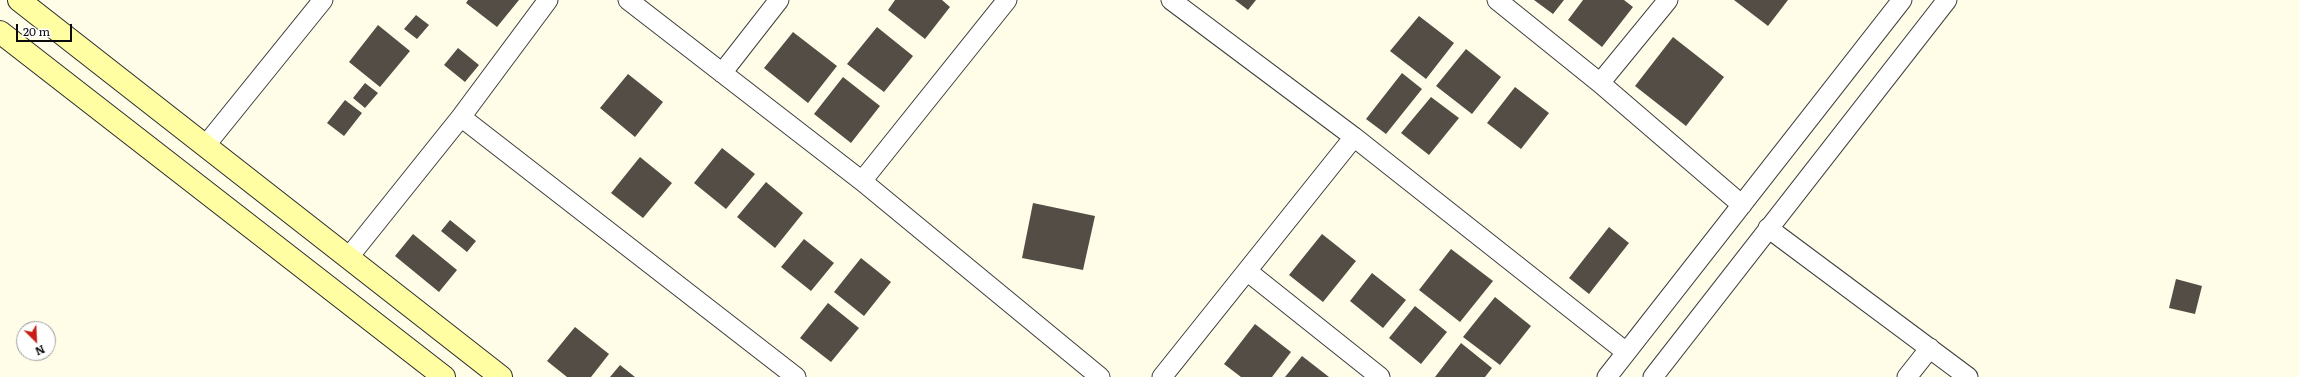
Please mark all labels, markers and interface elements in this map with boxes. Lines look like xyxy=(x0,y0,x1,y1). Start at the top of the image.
scale bar xyxy=(18,16,74,42)
text: 20 m xyxy=(23,22,50,40)
north arrow xyxy=(16,321,56,361)
text: N xyxy=(33,342,48,360)

